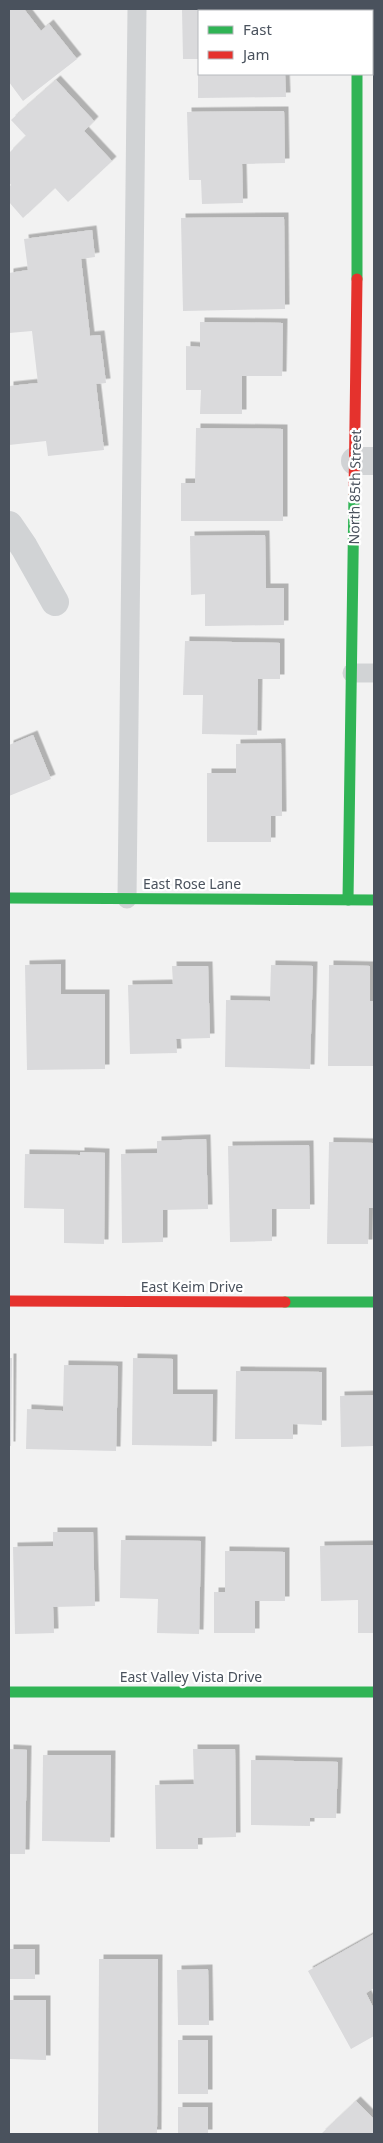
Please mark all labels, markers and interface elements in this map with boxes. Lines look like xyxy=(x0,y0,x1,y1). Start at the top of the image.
legend xyxy=(198,10,373,75)
text: Fast xyxy=(243,19,272,39)
text: Jam xyxy=(241,44,270,64)
street label: North 85th Street xyxy=(344,429,365,544)
street label: East Rose Lane xyxy=(143,874,241,893)
street label: East Keim Drive xyxy=(141,1277,243,1296)
street label: East Valley Vista Drive xyxy=(120,1667,262,1686)

